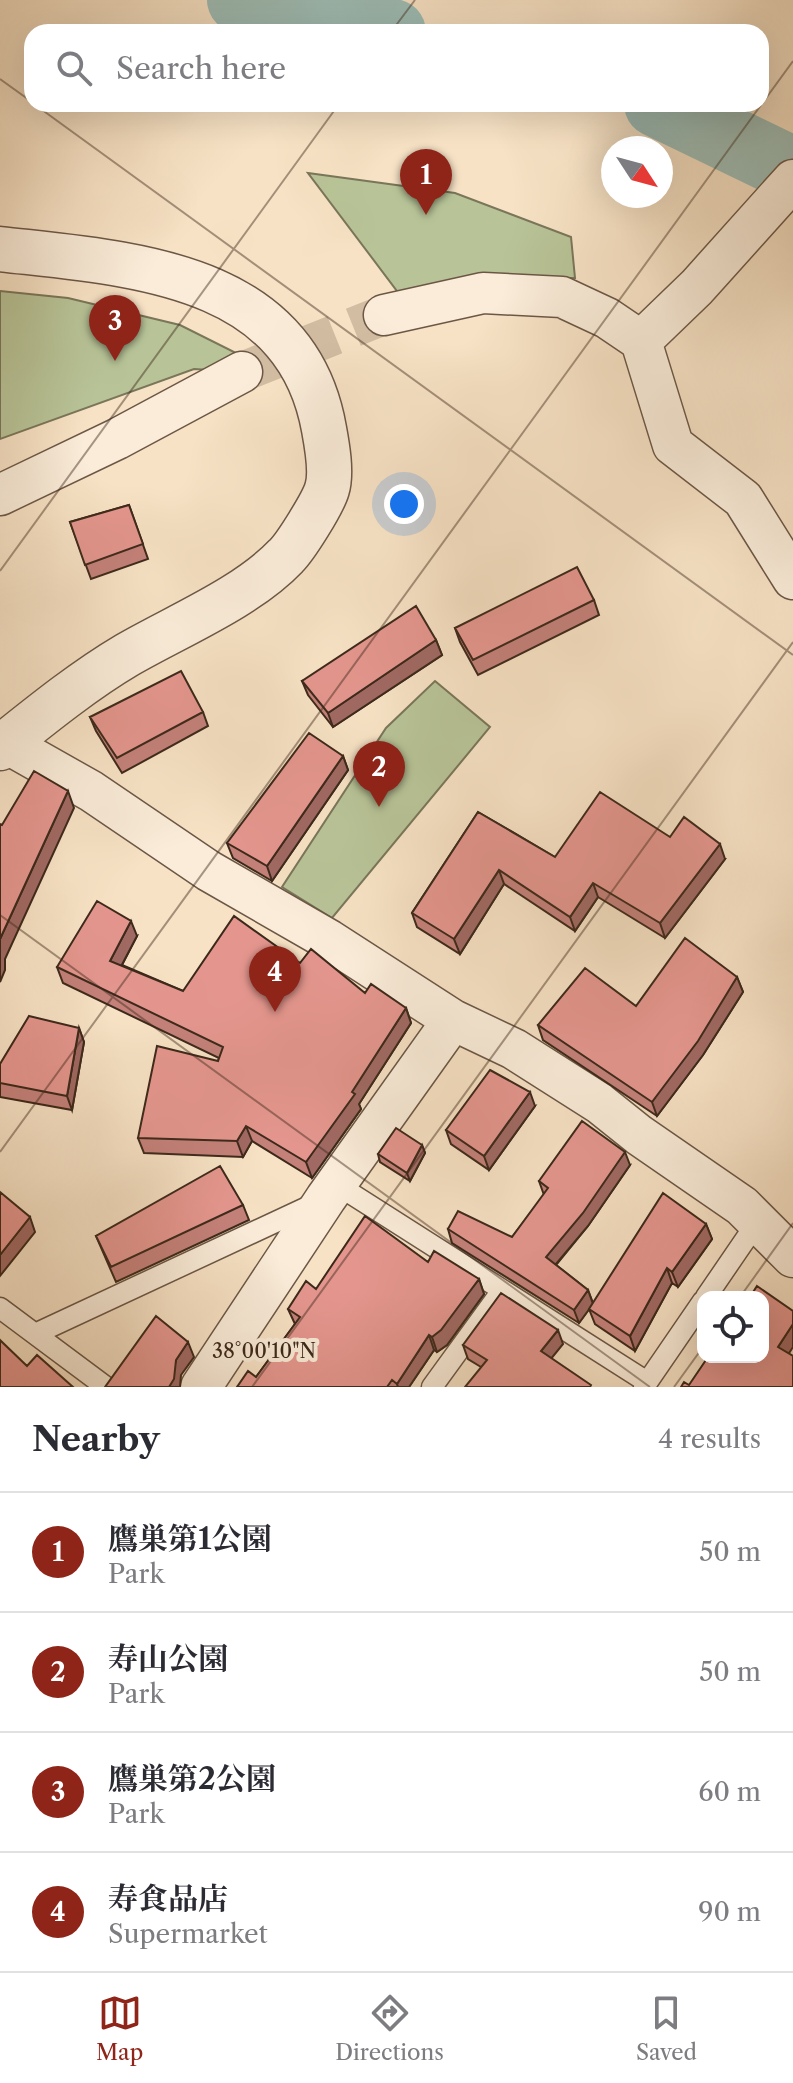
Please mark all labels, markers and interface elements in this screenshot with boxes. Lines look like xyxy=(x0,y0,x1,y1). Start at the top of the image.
search box xyxy=(24,24,769,112)
icon: search xyxy=(52,46,96,90)
text: Search here xyxy=(116,50,286,87)
north arrow xyxy=(601,136,673,208)
pin: 1 xyxy=(400,149,452,215)
pin: 3 xyxy=(89,295,141,361)
your location xyxy=(384,484,424,524)
pin: 2 xyxy=(353,741,405,807)
pin: 4 xyxy=(249,946,301,1012)
map controls xyxy=(697,1291,769,1363)
button: locate xyxy=(697,1291,769,1363)
text: 38°00'10"N xyxy=(212,1339,316,1363)
text: Nearby xyxy=(32,1418,160,1460)
text: 4 results xyxy=(658,1423,761,1455)
text: 鷹巣第1公園 xyxy=(108,1520,272,1557)
text: 1 xyxy=(52,1536,64,1568)
text: 50 m xyxy=(699,1536,761,1568)
text: Park xyxy=(108,1558,165,1590)
text: 寿山公園 xyxy=(108,1640,228,1677)
text: 2 xyxy=(50,1656,66,1688)
text: 50 m xyxy=(699,1656,761,1688)
text: Park xyxy=(108,1678,165,1710)
text: 鷹巣第2公園 xyxy=(108,1760,276,1797)
text: 3 xyxy=(51,1776,65,1808)
text: 60 m xyxy=(698,1776,761,1808)
text: Park xyxy=(108,1798,165,1830)
text: 寿食品店 xyxy=(108,1880,228,1917)
text: 4 xyxy=(50,1896,66,1928)
text: 90 m xyxy=(698,1896,761,1928)
text: Supermarket xyxy=(108,1918,268,1950)
tab: Map xyxy=(96,1991,143,2066)
tab: Directions xyxy=(335,1991,444,2066)
tab: Saved xyxy=(636,1991,697,2066)

